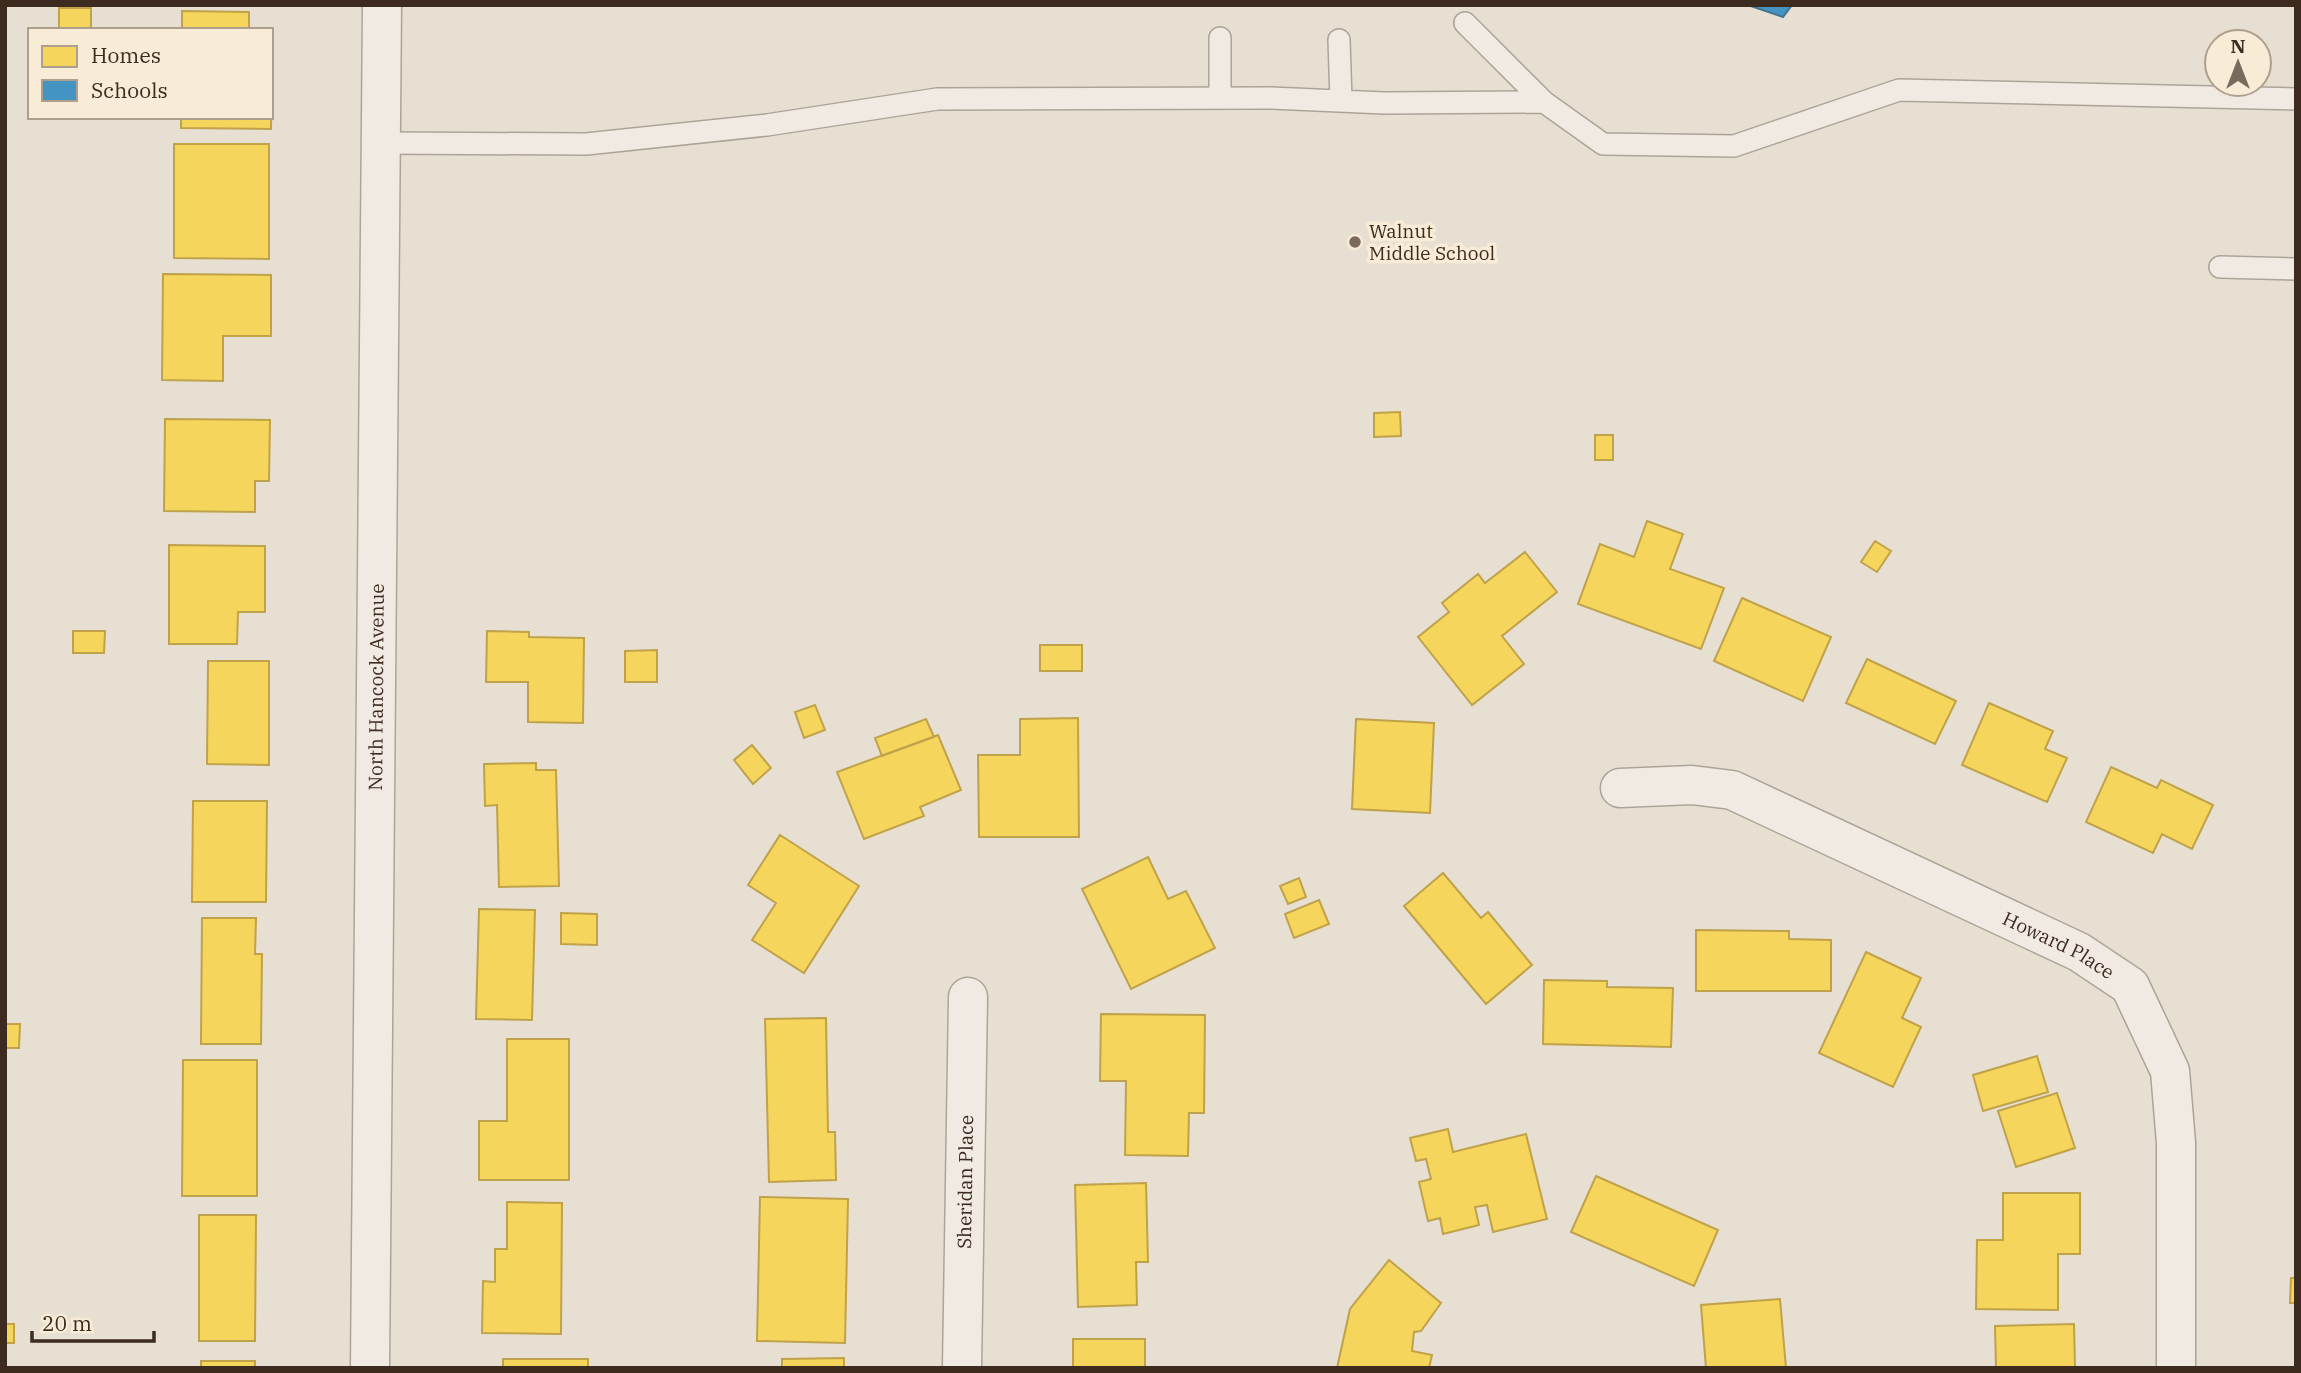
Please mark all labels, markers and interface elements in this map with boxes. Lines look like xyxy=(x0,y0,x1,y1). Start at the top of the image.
legend xyxy=(28,28,273,119)
north arrow xyxy=(2203,28,2273,98)
text: N xyxy=(2230,34,2246,58)
text: Homes xyxy=(91,41,161,69)
text: Schools xyxy=(91,76,168,104)
place label: Walnut Middle School xyxy=(1369,219,1495,265)
marker: Walnut Middle School xyxy=(1347,234,1363,250)
street label: North Hancock Avenue xyxy=(363,583,389,791)
street label: Howard Place xyxy=(1999,906,2119,984)
street label: Sheridan Place xyxy=(952,1115,978,1249)
scale bar xyxy=(32,1300,154,1344)
text: 20 m xyxy=(42,1309,92,1337)

